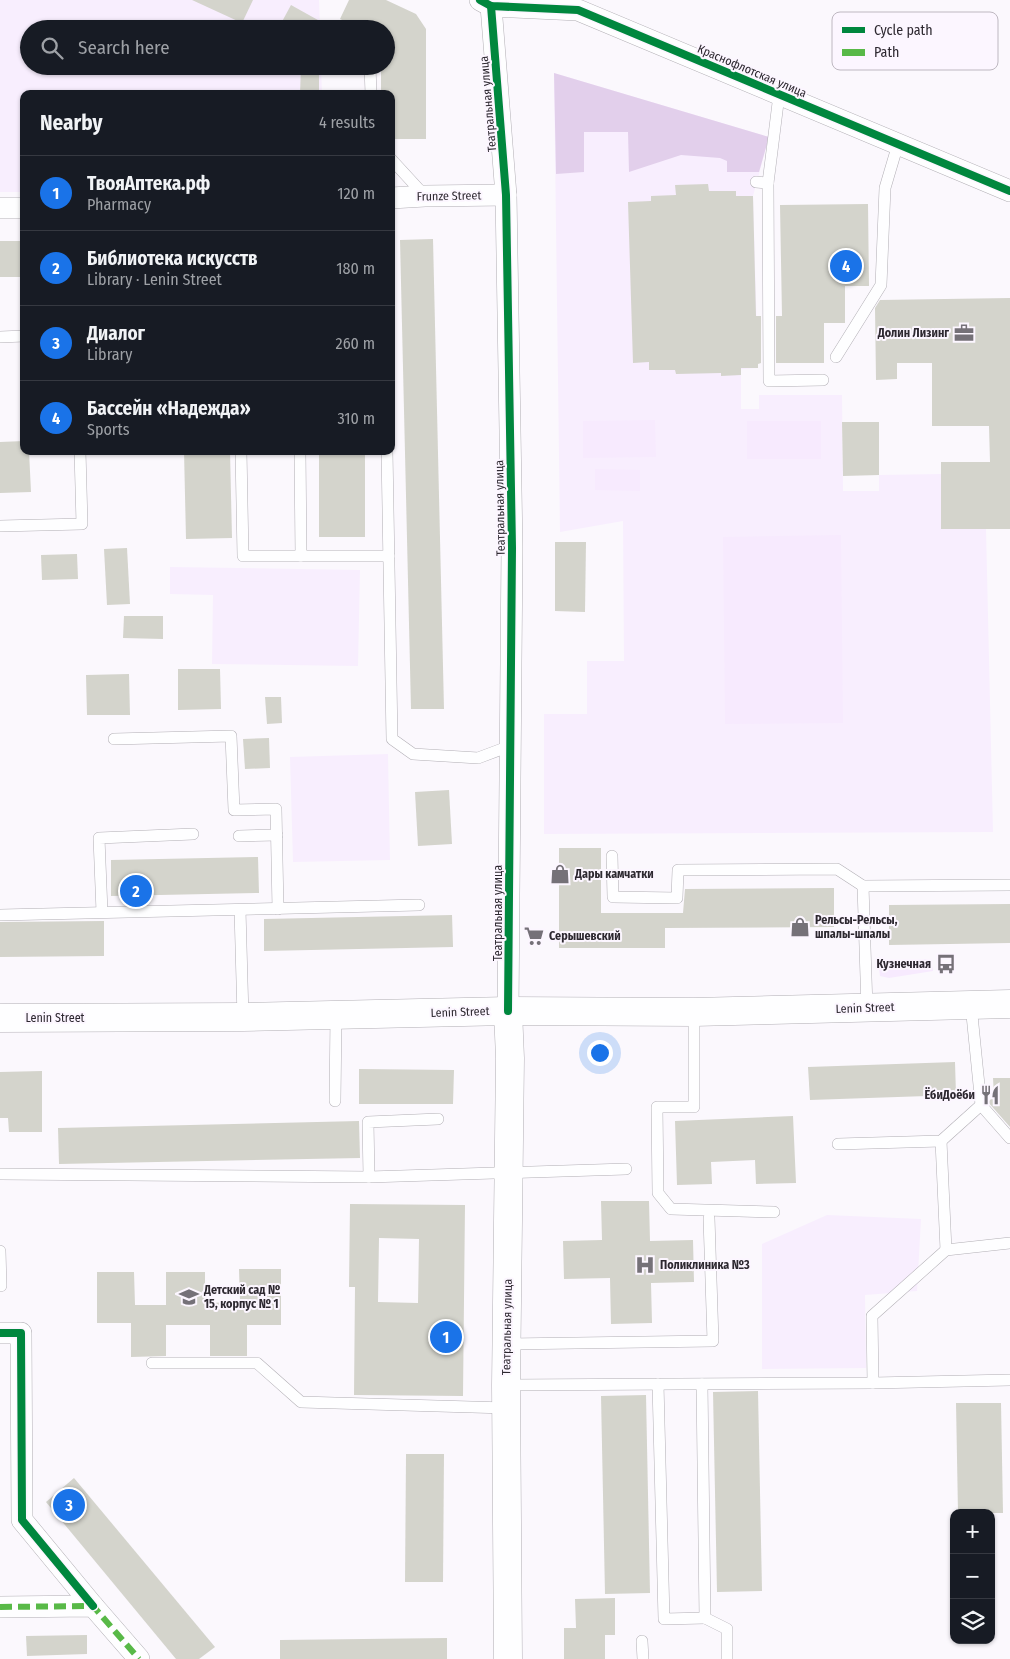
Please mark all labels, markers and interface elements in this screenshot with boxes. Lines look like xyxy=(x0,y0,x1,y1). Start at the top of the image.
legend xyxy=(832,12,998,70)
search box xyxy=(20,20,395,75)
text: Cycle path xyxy=(874,22,933,39)
icon: search xyxy=(38,34,66,62)
text: Search here xyxy=(78,36,170,59)
street label: Краснофлотская улица xyxy=(695,42,809,100)
text: Path xyxy=(874,44,899,61)
street label: Театральная улица xyxy=(477,55,499,153)
text: Nearby xyxy=(40,110,102,136)
text: 4 results xyxy=(319,113,375,132)
text: ТвояАптека.рф xyxy=(87,172,210,195)
text: 1 xyxy=(53,184,59,203)
text: 120 m xyxy=(337,184,375,203)
street label: Frunze Street xyxy=(417,188,481,204)
text: Pharmacy xyxy=(87,195,151,214)
text: Библиотека искусств xyxy=(87,247,258,270)
pin: 4 xyxy=(830,247,862,285)
text: 2 xyxy=(52,259,60,278)
text: 180 m xyxy=(336,259,375,278)
text: Library · Lenin Street xyxy=(87,270,222,289)
text: Диалог xyxy=(87,322,145,345)
office icon: Долин Лизинг xyxy=(953,322,975,344)
place label: Долин Лизинг xyxy=(877,326,949,340)
text: 3 xyxy=(52,334,60,353)
text: 260 m xyxy=(336,334,375,353)
text: Library xyxy=(87,345,132,364)
text: Бассейн «Надежда» xyxy=(87,397,251,420)
text: 4 xyxy=(52,409,60,428)
text: 310 m xyxy=(338,409,375,428)
text: Sports xyxy=(87,420,130,439)
street label: Театральная улица xyxy=(492,460,508,556)
shop icon: Дары камчатки xyxy=(549,863,571,885)
street label: Театральная улица xyxy=(491,865,505,961)
place label: Дары камчатки xyxy=(574,867,654,881)
pin: 2 xyxy=(120,872,152,910)
place label: Рельсы-Рельсы, шпалы-шпалы xyxy=(815,913,898,941)
shop icon: Рельсы-Рельсы, шпалы-шпалы xyxy=(789,916,811,938)
supermarket icon: Серышевский xyxy=(523,925,545,947)
place label: Серышевский xyxy=(549,929,621,943)
bus stop icon: Кузнечная xyxy=(935,953,957,975)
place label: Кузнечная xyxy=(876,957,931,971)
street label: Lenin Street xyxy=(835,1000,895,1016)
street label: Lenin Street xyxy=(430,1004,490,1020)
street label: Lenin Street xyxy=(26,1011,85,1025)
your location xyxy=(587,1040,613,1066)
restaurant icon: ЁбиДоёби xyxy=(979,1084,1001,1106)
place label: ЁбиДоёби xyxy=(925,1087,975,1102)
hospital icon: Поликлиника №3 xyxy=(634,1254,656,1276)
place label: Поликлиника №3 xyxy=(660,1258,750,1272)
street label: Театральная улица xyxy=(499,1279,515,1375)
place label: Детский сад № 15, корпус № 1 xyxy=(203,1283,280,1311)
school or university icon: Детский сад № 15, корпус № 1 xyxy=(178,1286,200,1308)
pin: 1 xyxy=(430,1318,462,1356)
pin: 3 xyxy=(53,1486,85,1524)
map controls xyxy=(950,1509,995,1644)
button: + xyxy=(950,1509,995,1554)
button: − xyxy=(950,1554,995,1599)
button: layers xyxy=(950,1599,995,1644)

